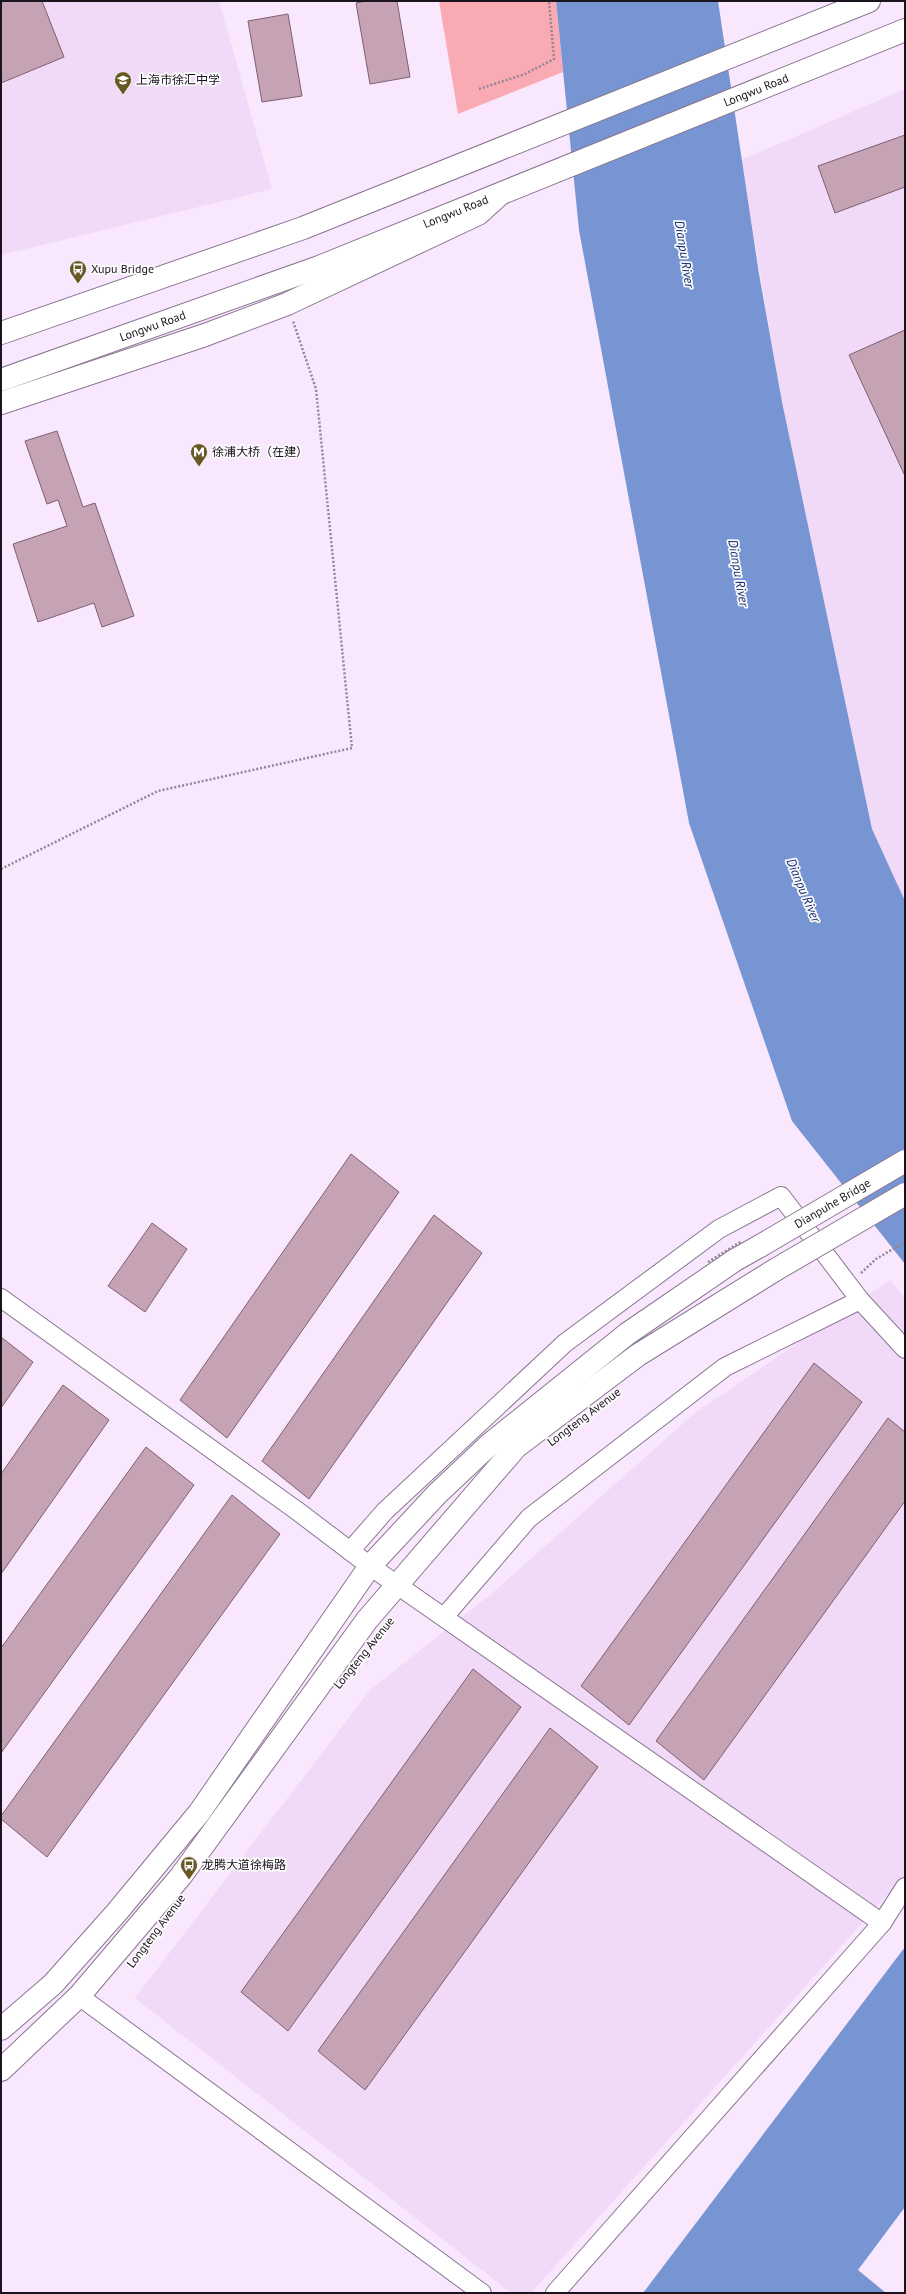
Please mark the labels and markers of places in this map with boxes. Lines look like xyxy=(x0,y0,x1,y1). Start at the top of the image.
school or university icon: 上海市徐汇中学 xyxy=(113,70,133,95)
place label: 上海市徐汇中学 xyxy=(136,72,220,87)
bus stop icon: Xupu Bridge xyxy=(68,259,88,284)
place label: Xupu Bridge xyxy=(91,261,154,276)
metro station icon: 徐浦大桥（在建） xyxy=(189,442,209,467)
place label: 徐浦大桥（在建） xyxy=(212,444,308,459)
bus stop icon: 龙腾大道徐梅路 xyxy=(179,1855,199,1880)
place label: 龙腾大道徐梅路 xyxy=(202,1857,286,1872)

